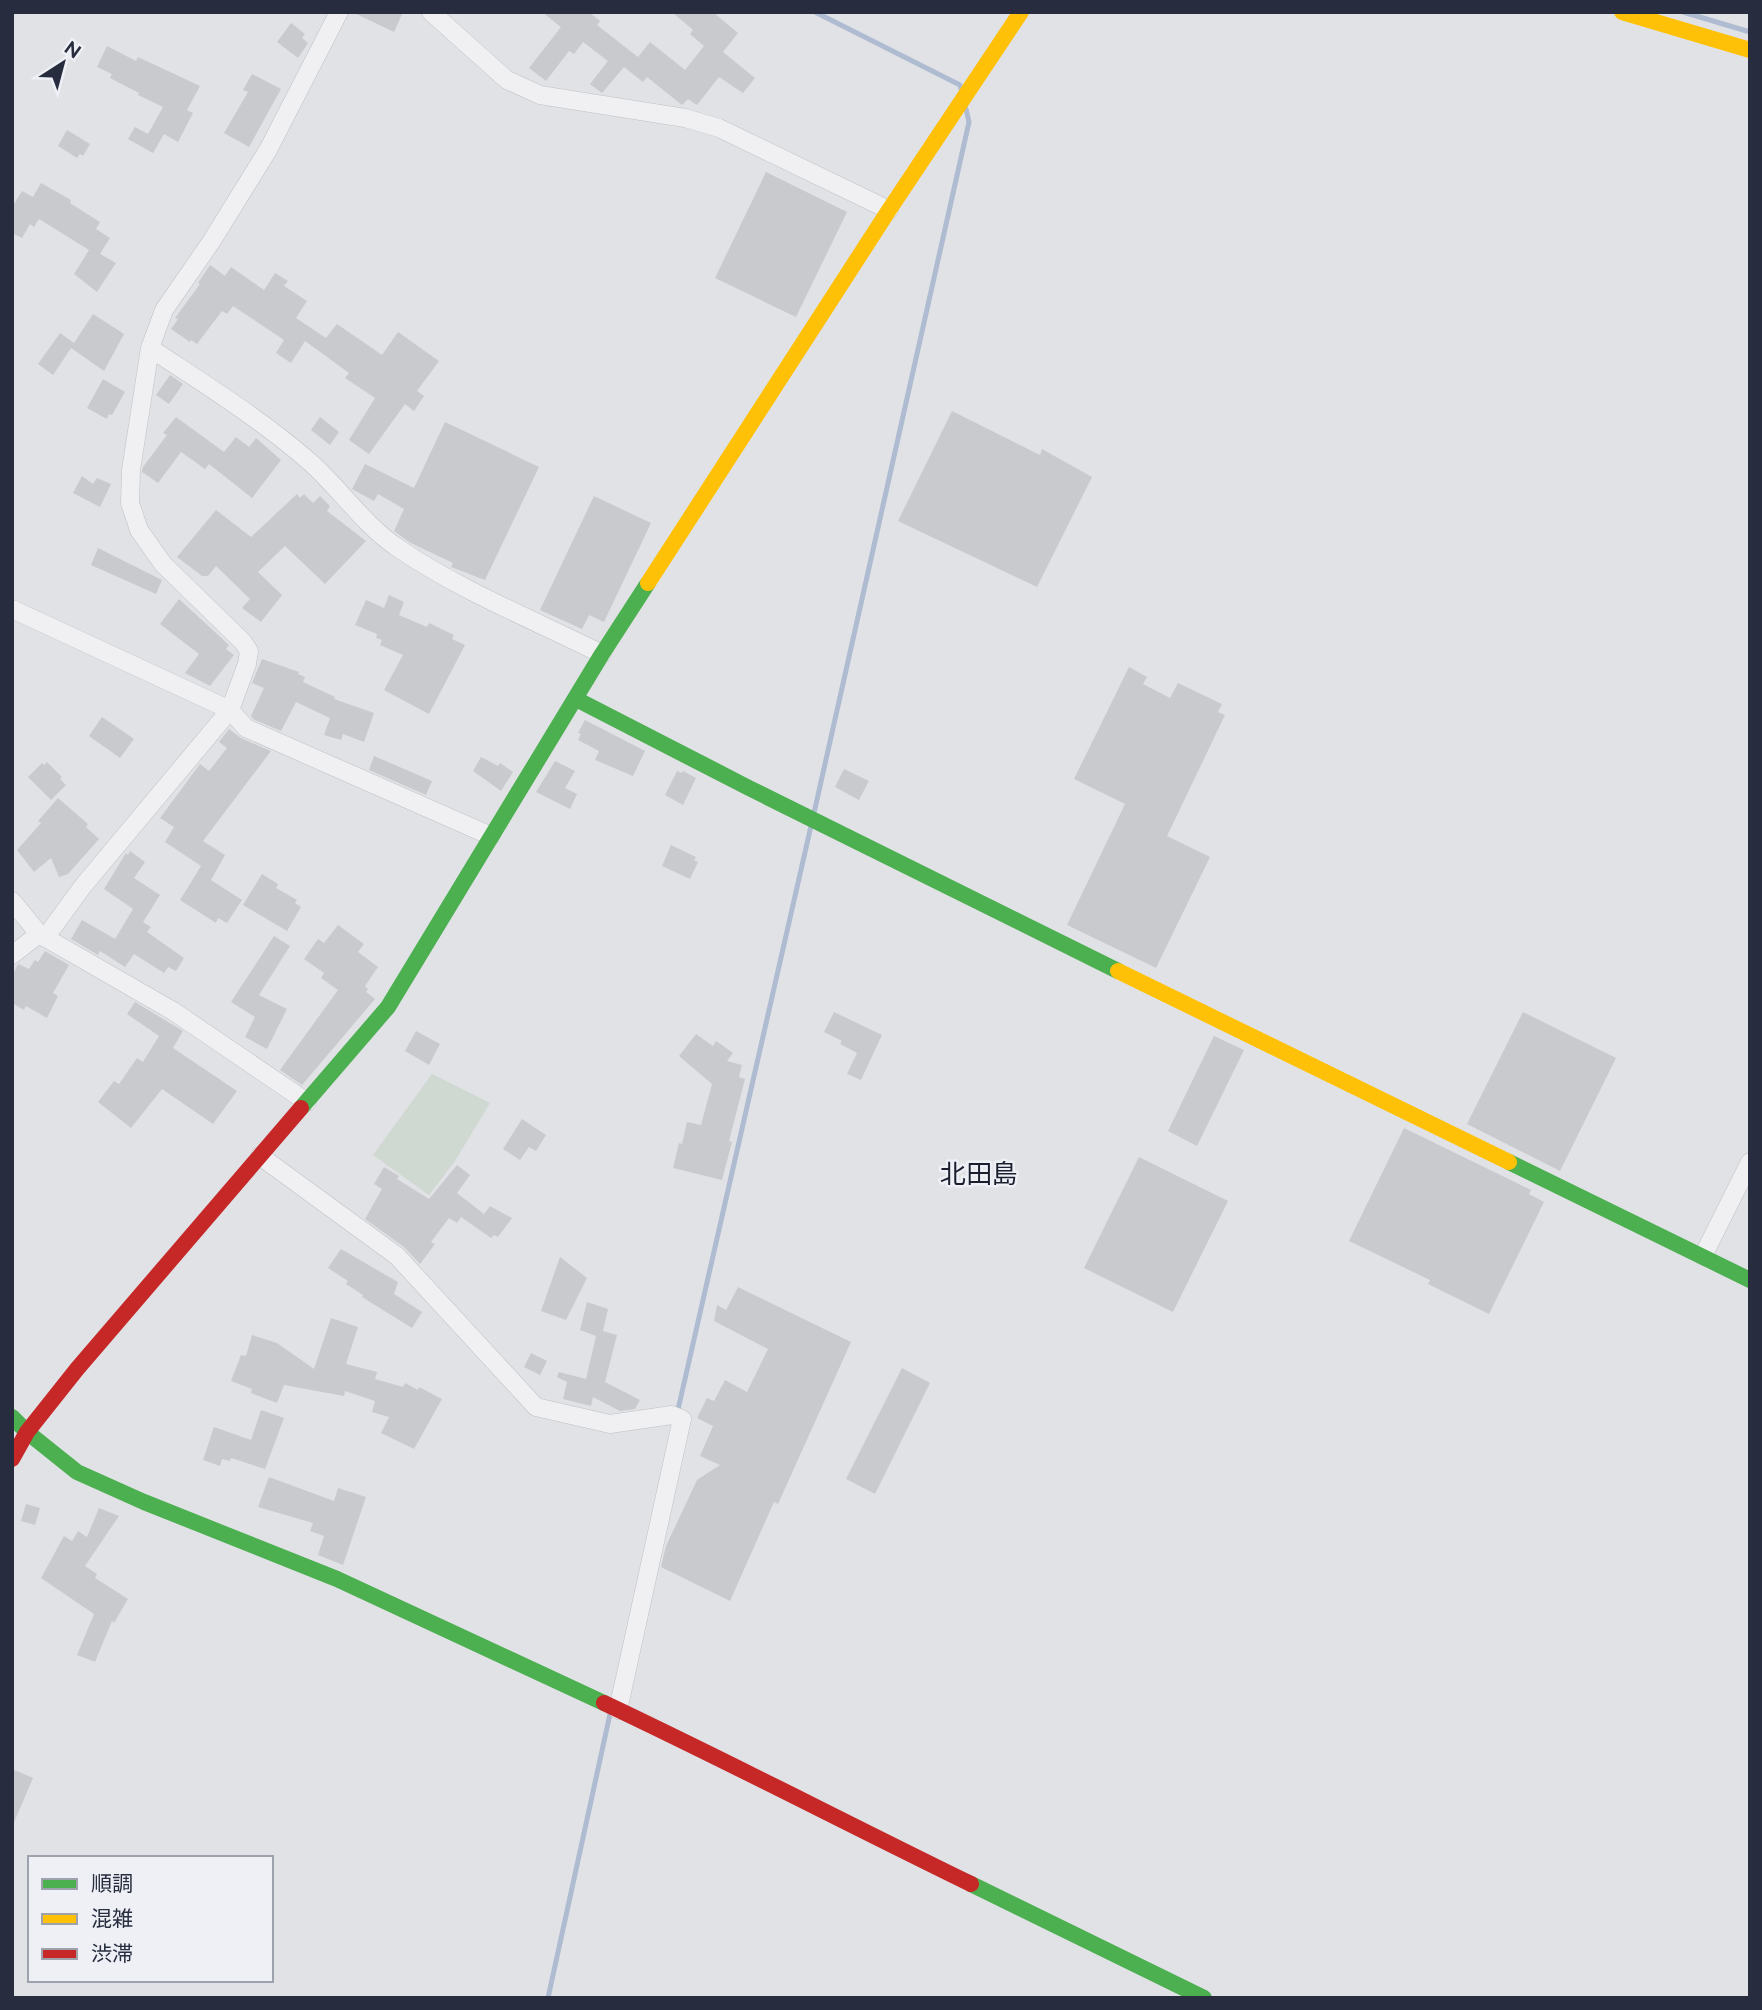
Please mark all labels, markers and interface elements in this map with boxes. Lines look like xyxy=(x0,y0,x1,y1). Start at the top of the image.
north arrow xyxy=(28,28,98,98)
text: N xyxy=(61,36,85,62)
district label: 北田島 xyxy=(940,1159,1018,1189)
legend xyxy=(28,1856,273,1982)
text: 順調 xyxy=(91,1871,133,1896)
text: 混雑 xyxy=(91,1906,133,1931)
text: 渋滞 xyxy=(91,1941,133,1966)

